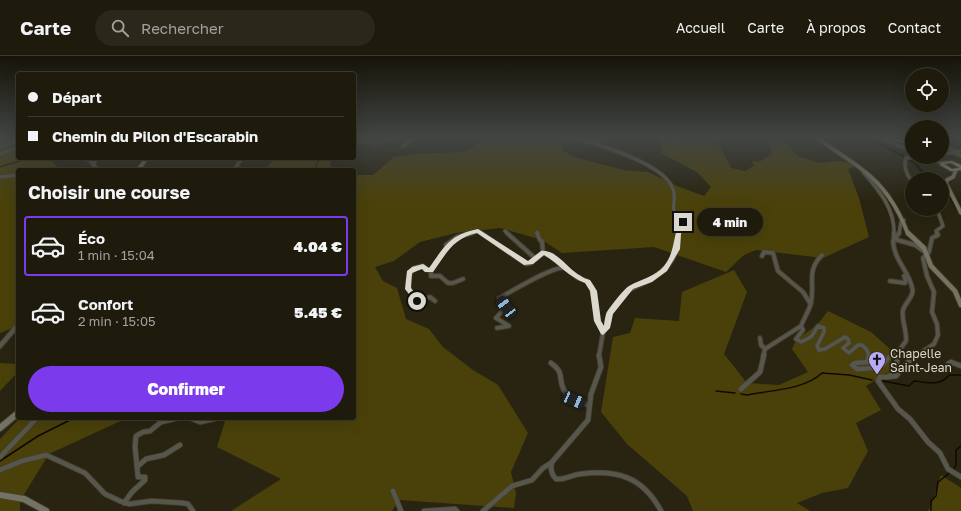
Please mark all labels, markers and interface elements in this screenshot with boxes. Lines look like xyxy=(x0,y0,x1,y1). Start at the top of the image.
search box xyxy=(95,10,375,46)
text: Carte xyxy=(20,16,71,39)
icon: search xyxy=(109,17,131,39)
text: Rechercher xyxy=(141,19,224,37)
text: Accueil xyxy=(676,19,725,36)
text: Carte xyxy=(747,19,784,36)
text: À propos xyxy=(806,19,866,36)
text: Contact xyxy=(888,19,941,36)
map controls xyxy=(905,68,949,216)
button: locate xyxy=(905,68,949,112)
text: Départ xyxy=(52,88,102,106)
button: + xyxy=(905,120,949,164)
text: Chemin du Pilon d'Escarabin xyxy=(52,127,258,145)
button: − xyxy=(905,172,949,216)
text: Choisir une course xyxy=(28,181,190,203)
callout: 4 min xyxy=(697,208,763,236)
route end xyxy=(674,213,692,231)
text: 4 min xyxy=(713,214,747,230)
icon: car xyxy=(30,228,66,264)
text: Éco xyxy=(78,229,105,247)
text: 4.04 € xyxy=(294,237,342,255)
text: 1 min · 15:04 xyxy=(78,247,155,263)
route start xyxy=(408,292,426,310)
icon: car xyxy=(30,294,66,330)
car xyxy=(494,294,518,320)
text: Confort xyxy=(78,295,133,313)
text: 5.45 € xyxy=(294,303,342,321)
text: 2 min · 15:05 xyxy=(78,313,156,329)
place label: Chapelle Saint-Jean xyxy=(890,346,952,375)
church icon: Chapelle Saint-Jean xyxy=(867,350,887,375)
button: Confirmer xyxy=(28,366,344,412)
car xyxy=(561,390,587,410)

